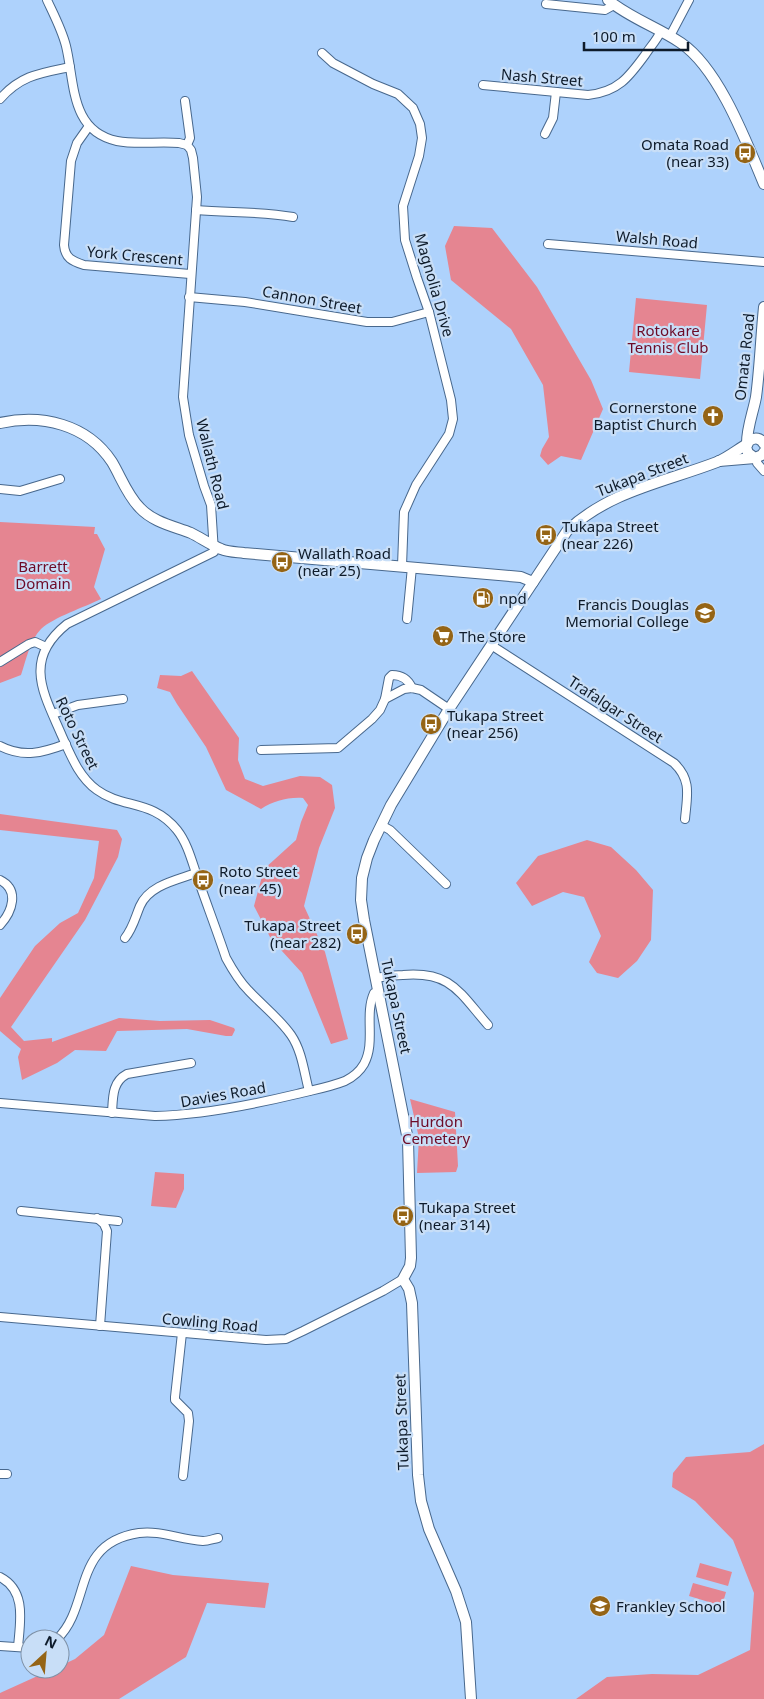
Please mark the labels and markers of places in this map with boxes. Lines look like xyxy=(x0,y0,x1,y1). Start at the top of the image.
place label: Omata Road (near 33) xyxy=(641,134,729,171)
bus stop icon: Omata Road (near 33) xyxy=(733,141,757,165)
place label: Cornerstone Baptist Church xyxy=(593,397,697,434)
church icon: Cornerstone Baptist Church xyxy=(701,404,725,428)
place label: Tukapa Street (near 226) xyxy=(562,516,659,553)
bus stop icon: Tukapa Street (near 226) xyxy=(534,523,558,547)
place label: Wallath Road (near 25) xyxy=(298,543,391,580)
bus stop icon: Wallath Road (near 25) xyxy=(270,550,294,574)
fuel station icon: npd xyxy=(471,586,495,610)
place label: npd xyxy=(499,588,527,608)
place label: Francis Douglas Memorial College xyxy=(565,594,689,631)
school or university icon: Francis Douglas Memorial College xyxy=(693,601,717,625)
supermarket icon: The Store xyxy=(431,624,455,648)
place label: The Store xyxy=(459,626,526,646)
place label: Tukapa Street (near 256) xyxy=(447,705,544,742)
bus stop icon: Tukapa Street (near 256) xyxy=(419,712,443,736)
place label: Roto Street (near 45) xyxy=(219,861,298,898)
bus stop icon: Roto Street (near 45) xyxy=(191,868,215,892)
place label: Tukapa Street (near 282) xyxy=(244,915,342,952)
bus stop icon: Tukapa Street (near 282) xyxy=(345,922,369,946)
place label: Tukapa Street (near 314) xyxy=(419,1197,516,1234)
bus stop icon: Tukapa Street (near 314) xyxy=(391,1204,415,1228)
school or university icon: Frankley School xyxy=(588,1594,612,1618)
place label: Frankley School xyxy=(616,1596,726,1616)

